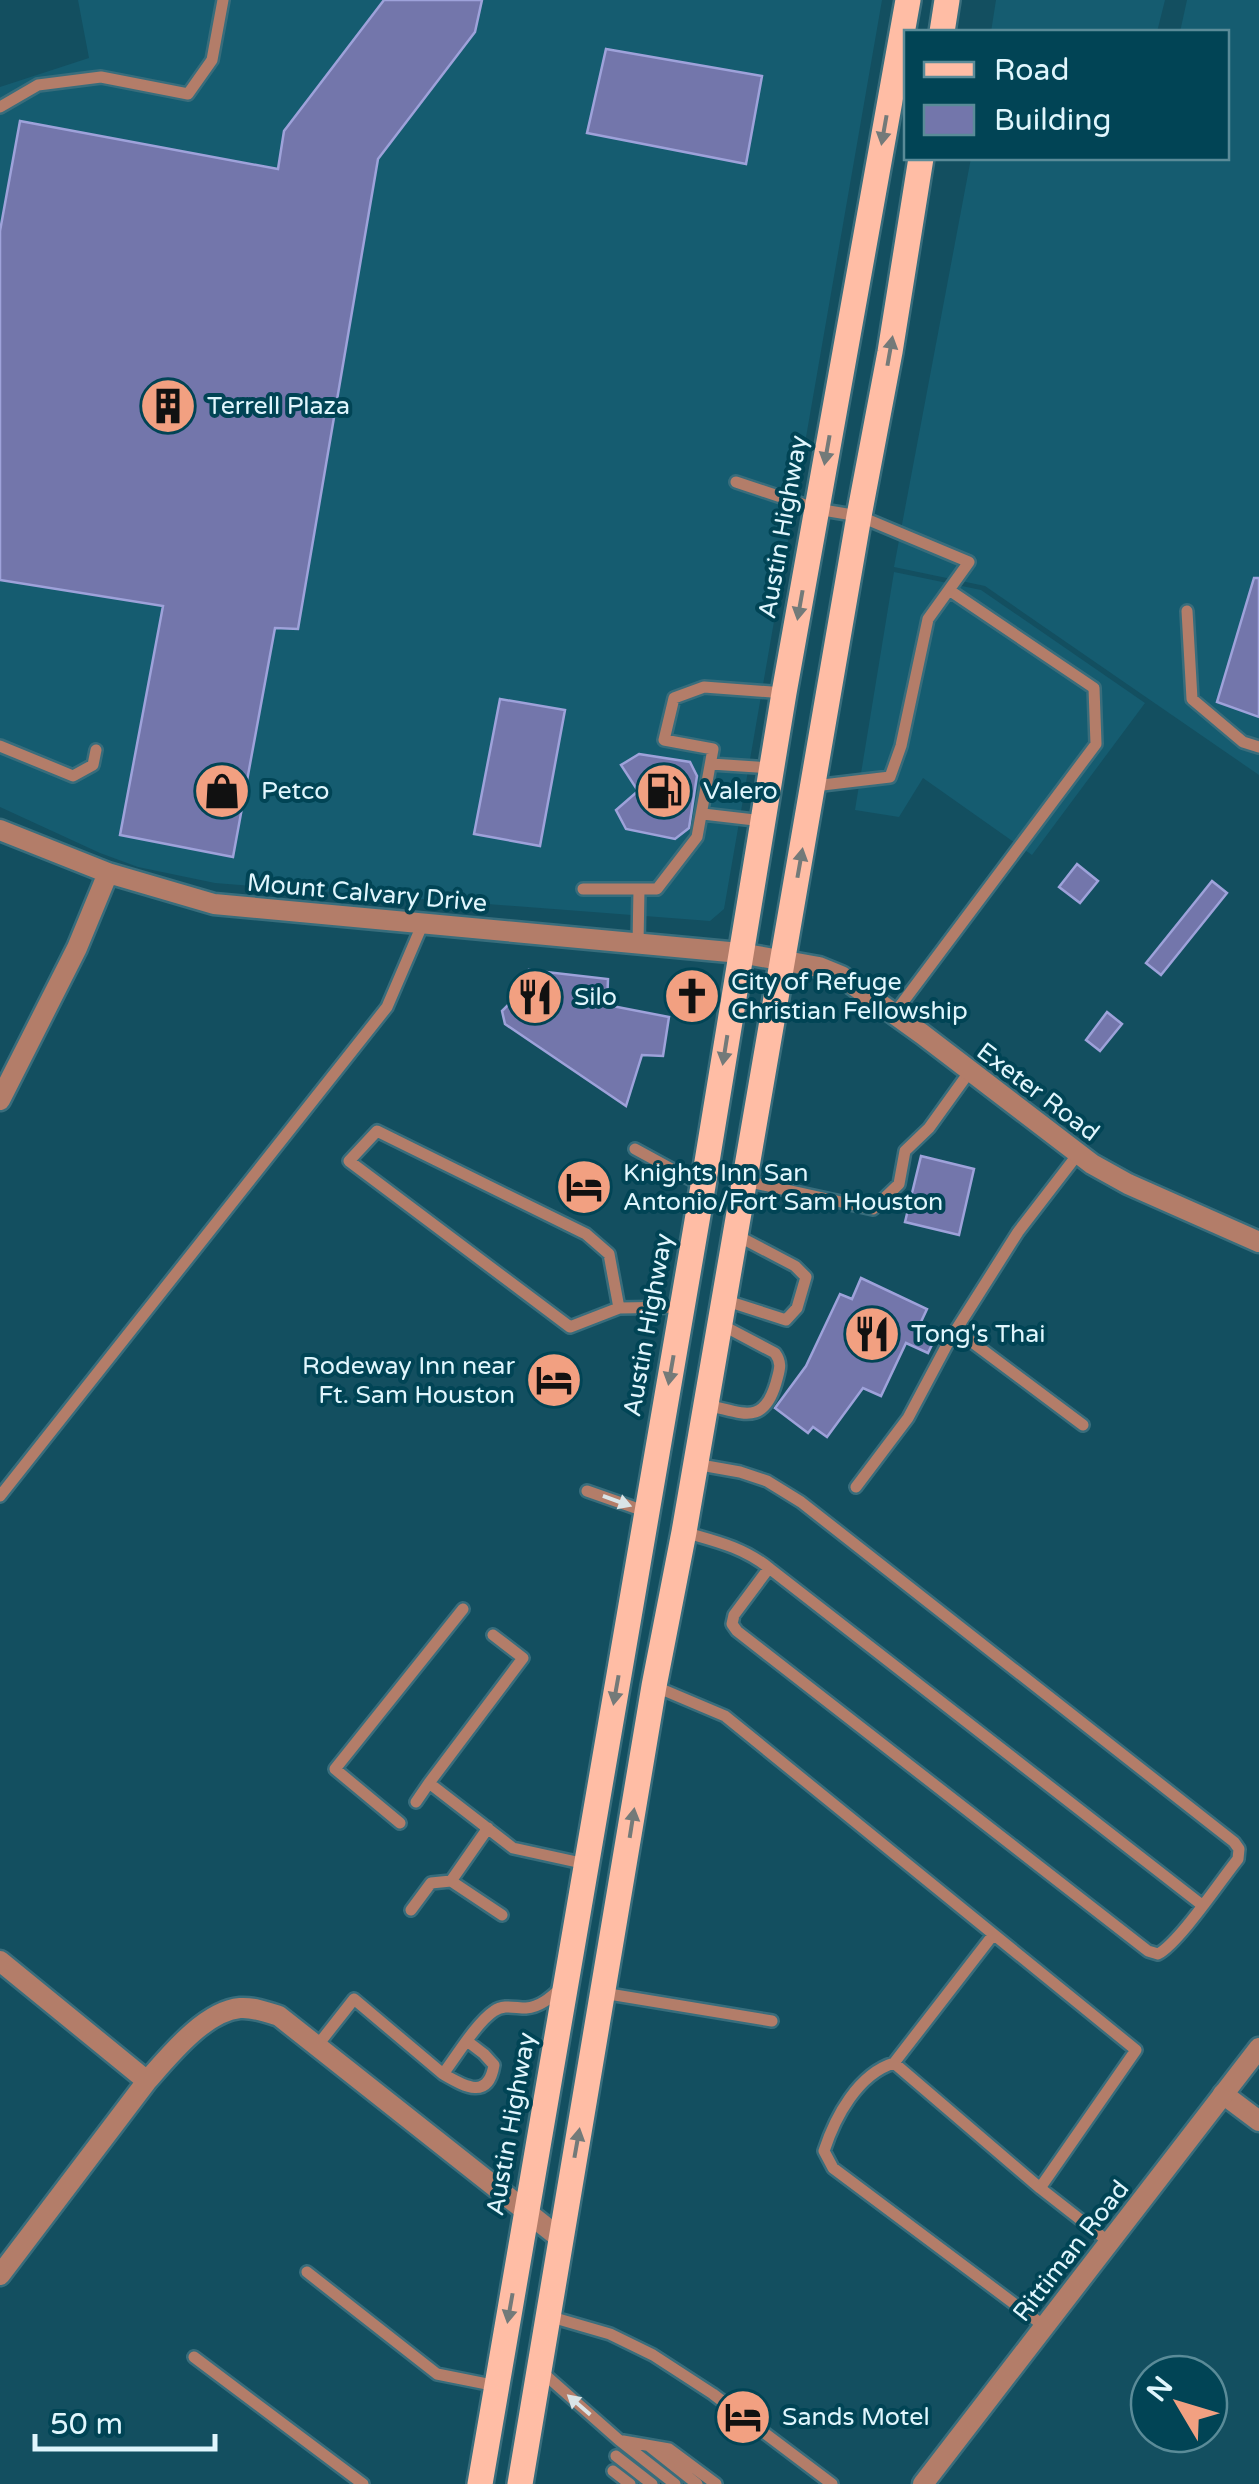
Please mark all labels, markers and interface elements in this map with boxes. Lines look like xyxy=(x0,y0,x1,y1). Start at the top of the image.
legend xyxy=(904,30,1229,160)
text: Road xyxy=(994,52,1069,89)
text: Building xyxy=(994,102,1111,139)
one-way arrow xyxy=(876,115,891,147)
one-way arrow xyxy=(883,335,898,366)
building icon: Terrell Plaza xyxy=(138,376,198,436)
place label: Terrell Plaza xyxy=(207,391,350,421)
street label: Austin Highway xyxy=(752,433,814,621)
one-way arrow xyxy=(819,435,834,467)
one-way arrow xyxy=(792,590,807,621)
shop icon: Petco xyxy=(192,761,252,821)
fuel station icon: Valero xyxy=(634,761,694,821)
place label: Petco xyxy=(261,776,329,806)
place label: Valero xyxy=(703,776,778,806)
one-way arrow xyxy=(793,847,808,878)
street label: Mount Calvary Drive xyxy=(246,868,488,918)
church icon: City of Refuge Christian Fellowship xyxy=(662,966,722,1026)
restaurant icon: Silo xyxy=(505,967,565,1027)
place label: City of Refuge Christian Fellowship xyxy=(731,967,968,1026)
place label: Silo xyxy=(574,982,617,1012)
one-way arrow xyxy=(717,1034,732,1066)
street label: Exeter Road xyxy=(971,1036,1105,1148)
hotel icon: Knights Inn San Antonio/Fort Sam Houston xyxy=(554,1157,614,1217)
place label: Knights Inn San Antonio/Fort Sam Houston xyxy=(623,1158,943,1217)
street label: Austin Highway xyxy=(617,1231,679,1419)
restaurant icon: Tong's Thai xyxy=(842,1304,902,1364)
place label: Tong's Thai xyxy=(911,1319,1045,1349)
hotel icon: Rodeway Inn near Ft. Sam Houston xyxy=(524,1350,584,1410)
place label: Rodeway Inn near Ft. Sam Houston xyxy=(302,1351,515,1410)
one-way arrow xyxy=(663,1355,678,1386)
one-way arrow xyxy=(602,1494,632,1509)
one-way arrow xyxy=(608,1675,623,1707)
one-way arrow xyxy=(625,1807,640,1838)
street label: Austin Highway xyxy=(480,2030,542,2218)
one-way arrow xyxy=(570,2127,585,2159)
street label: Rittiman Road xyxy=(1007,2174,1135,2328)
one-way arrow xyxy=(502,2293,517,2325)
north arrow xyxy=(1129,2354,1229,2454)
text: N xyxy=(1140,2370,1180,2409)
hotel icon: Sands Motel xyxy=(713,2387,773,2447)
scale bar xyxy=(35,2389,215,2451)
one-way arrow xyxy=(567,2394,592,2416)
place label: Sands Motel xyxy=(782,2402,930,2432)
text: 50 m xyxy=(50,2406,123,2443)

